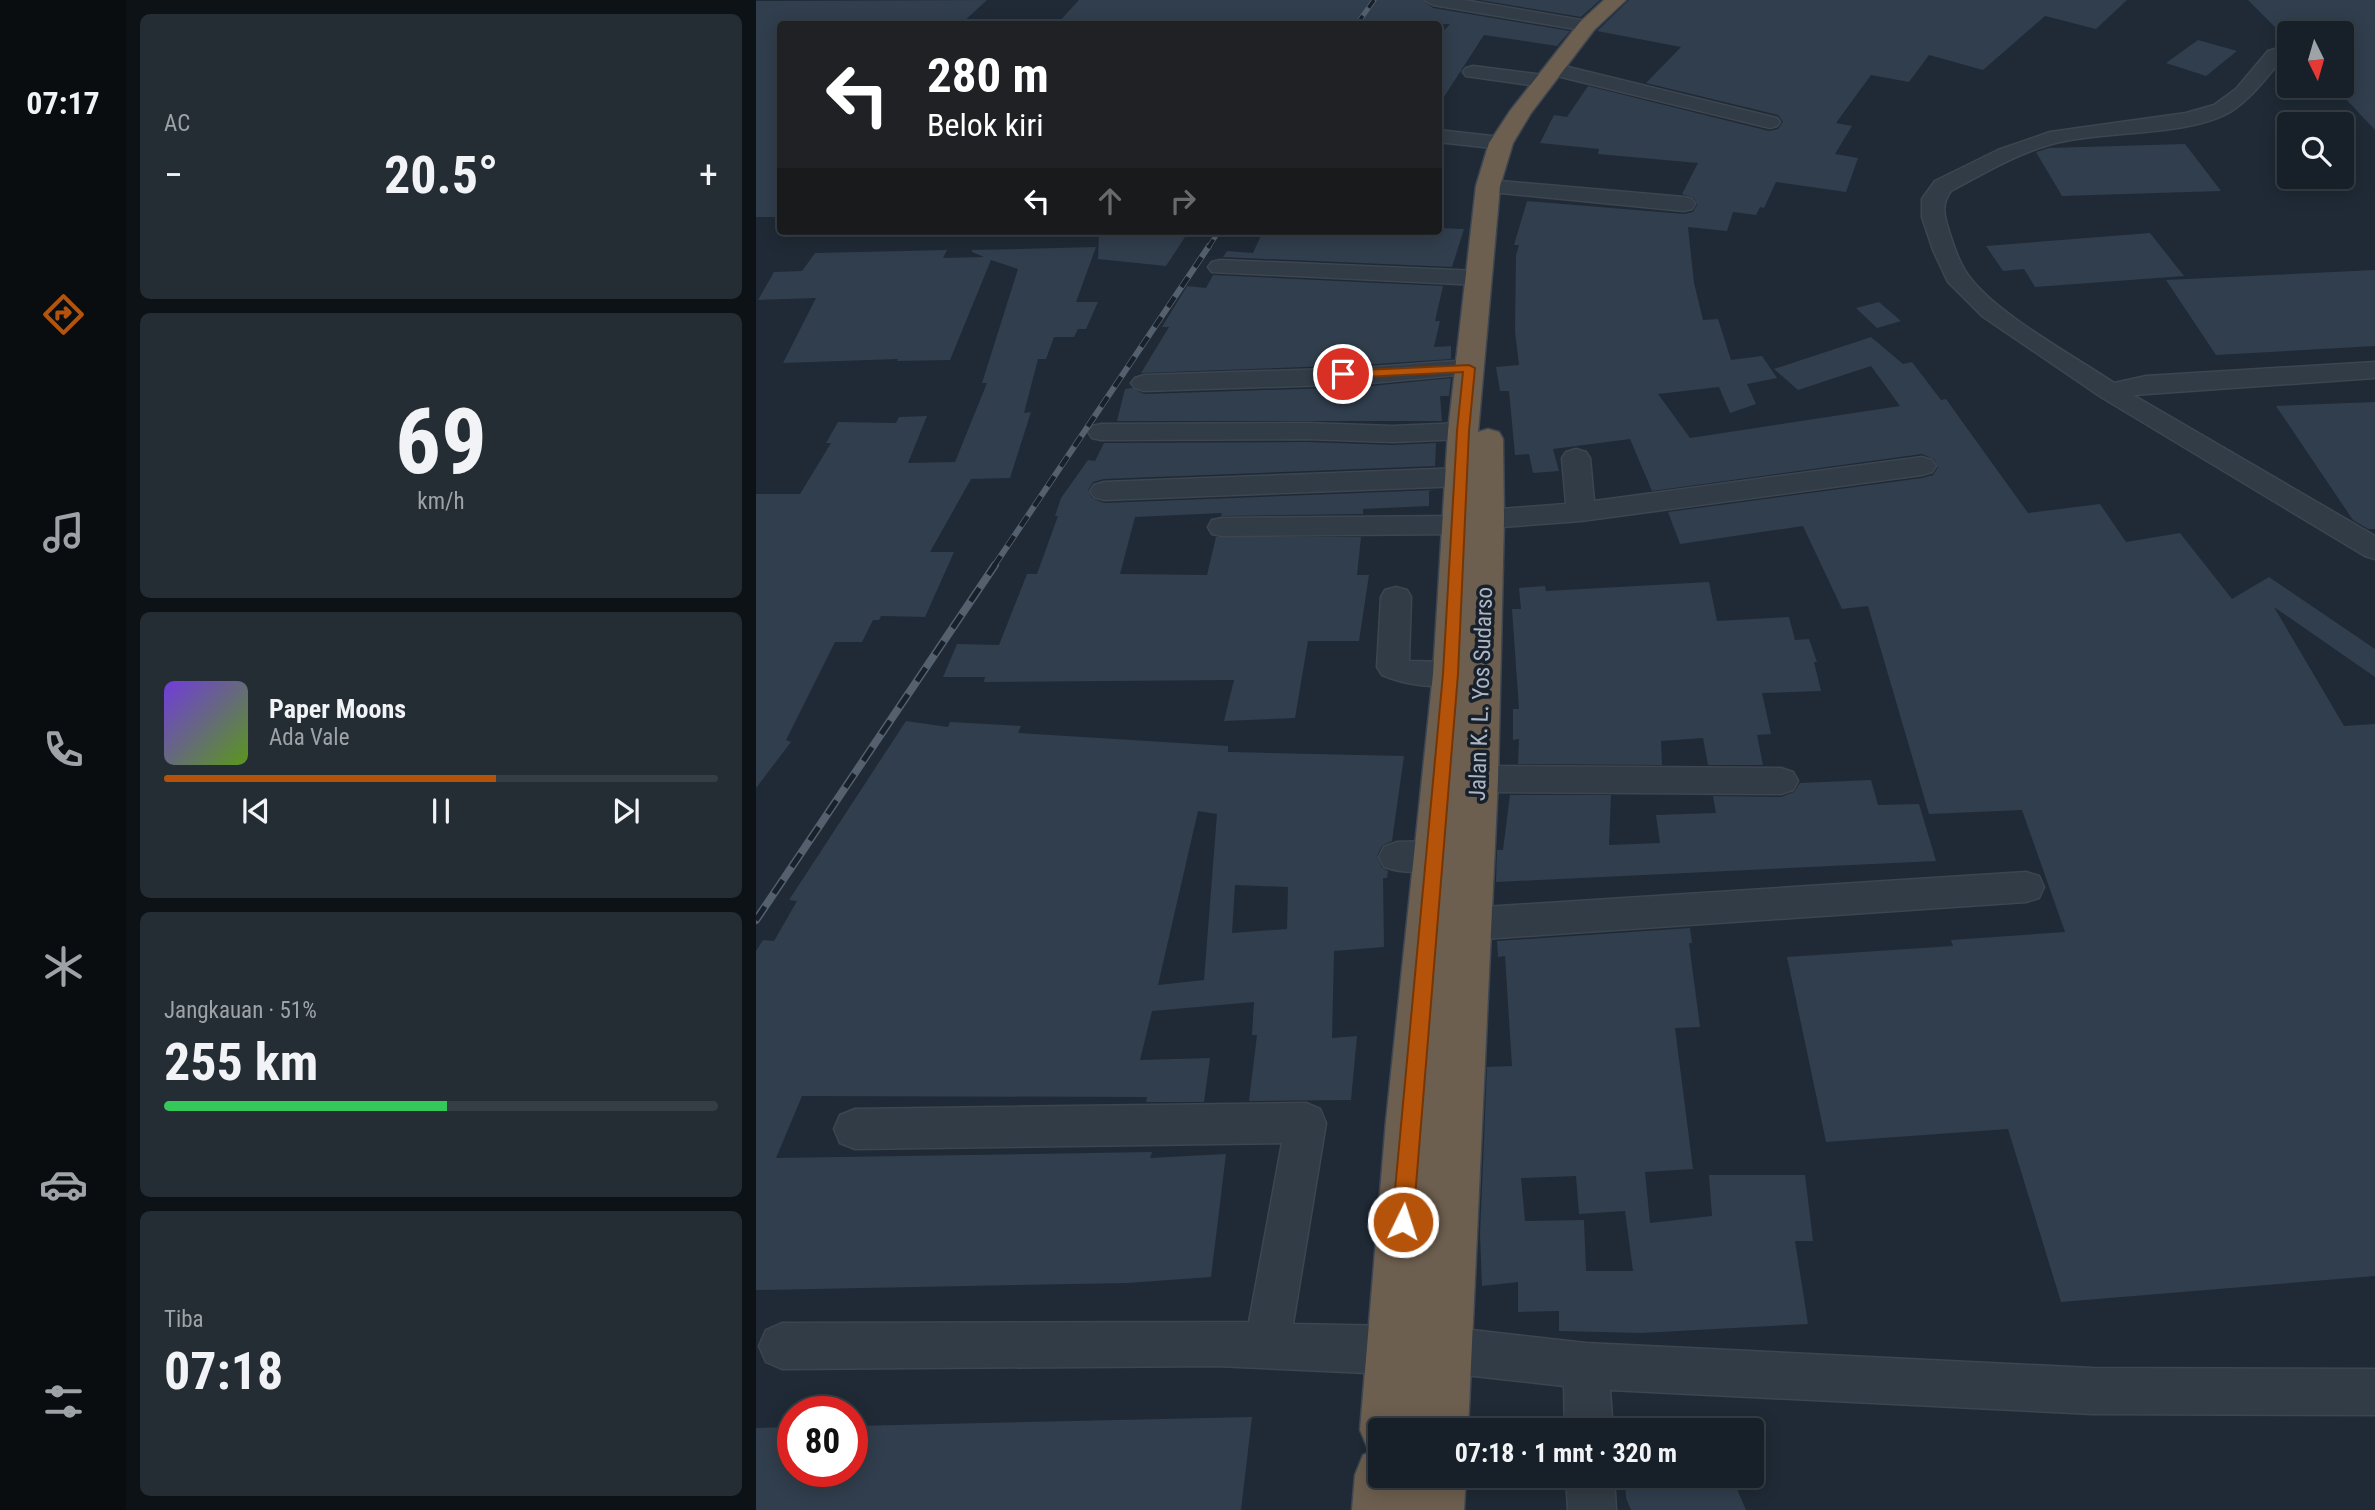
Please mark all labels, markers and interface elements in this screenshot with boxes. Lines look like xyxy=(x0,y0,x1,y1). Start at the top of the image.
north arrow xyxy=(2277,21,2354,98)
map controls xyxy=(2277,21,2354,189)
text: 280 m xyxy=(927,47,1049,104)
icon: left xyxy=(812,49,903,140)
text: 07:17 xyxy=(26,84,100,122)
text: Belok kiri xyxy=(927,106,1044,144)
text: AC xyxy=(164,110,190,137)
button: search xyxy=(2277,112,2354,189)
text: 20.5° xyxy=(384,145,498,206)
text: − xyxy=(164,153,183,197)
text: + xyxy=(699,153,718,197)
icon: left xyxy=(1018,182,1056,220)
icon: ahead xyxy=(1091,182,1129,220)
icon: right xyxy=(1164,182,1202,220)
icon: directions xyxy=(39,290,88,339)
pin xyxy=(1313,344,1373,404)
icon: arrive xyxy=(1324,355,1362,393)
text: 69 xyxy=(395,389,487,495)
text: km/h xyxy=(417,488,465,515)
icon: music xyxy=(39,508,88,557)
street label: Jalan K. L. Yos Sudarso xyxy=(1464,587,1498,801)
text: Paper Moons xyxy=(269,694,406,724)
text: Ada Vale xyxy=(269,724,349,751)
icon: phone xyxy=(39,725,88,774)
icon: previous xyxy=(237,792,275,830)
icon: pause xyxy=(422,792,460,830)
icon: next xyxy=(607,792,645,830)
icon: climate xyxy=(39,942,88,991)
text: Jangkauan · 51% xyxy=(164,997,317,1024)
text: 255 km xyxy=(164,1032,318,1093)
icon: car xyxy=(39,1160,88,1209)
position arrow xyxy=(1366,1185,1440,1259)
text: Tiba xyxy=(164,1306,204,1333)
text: 07:18 xyxy=(164,1341,283,1402)
icon: filters xyxy=(39,1377,88,1426)
speed limit sign: 80 xyxy=(777,1396,868,1487)
text: 07:18 · 1 mnt · 320 m xyxy=(1455,1438,1677,1468)

